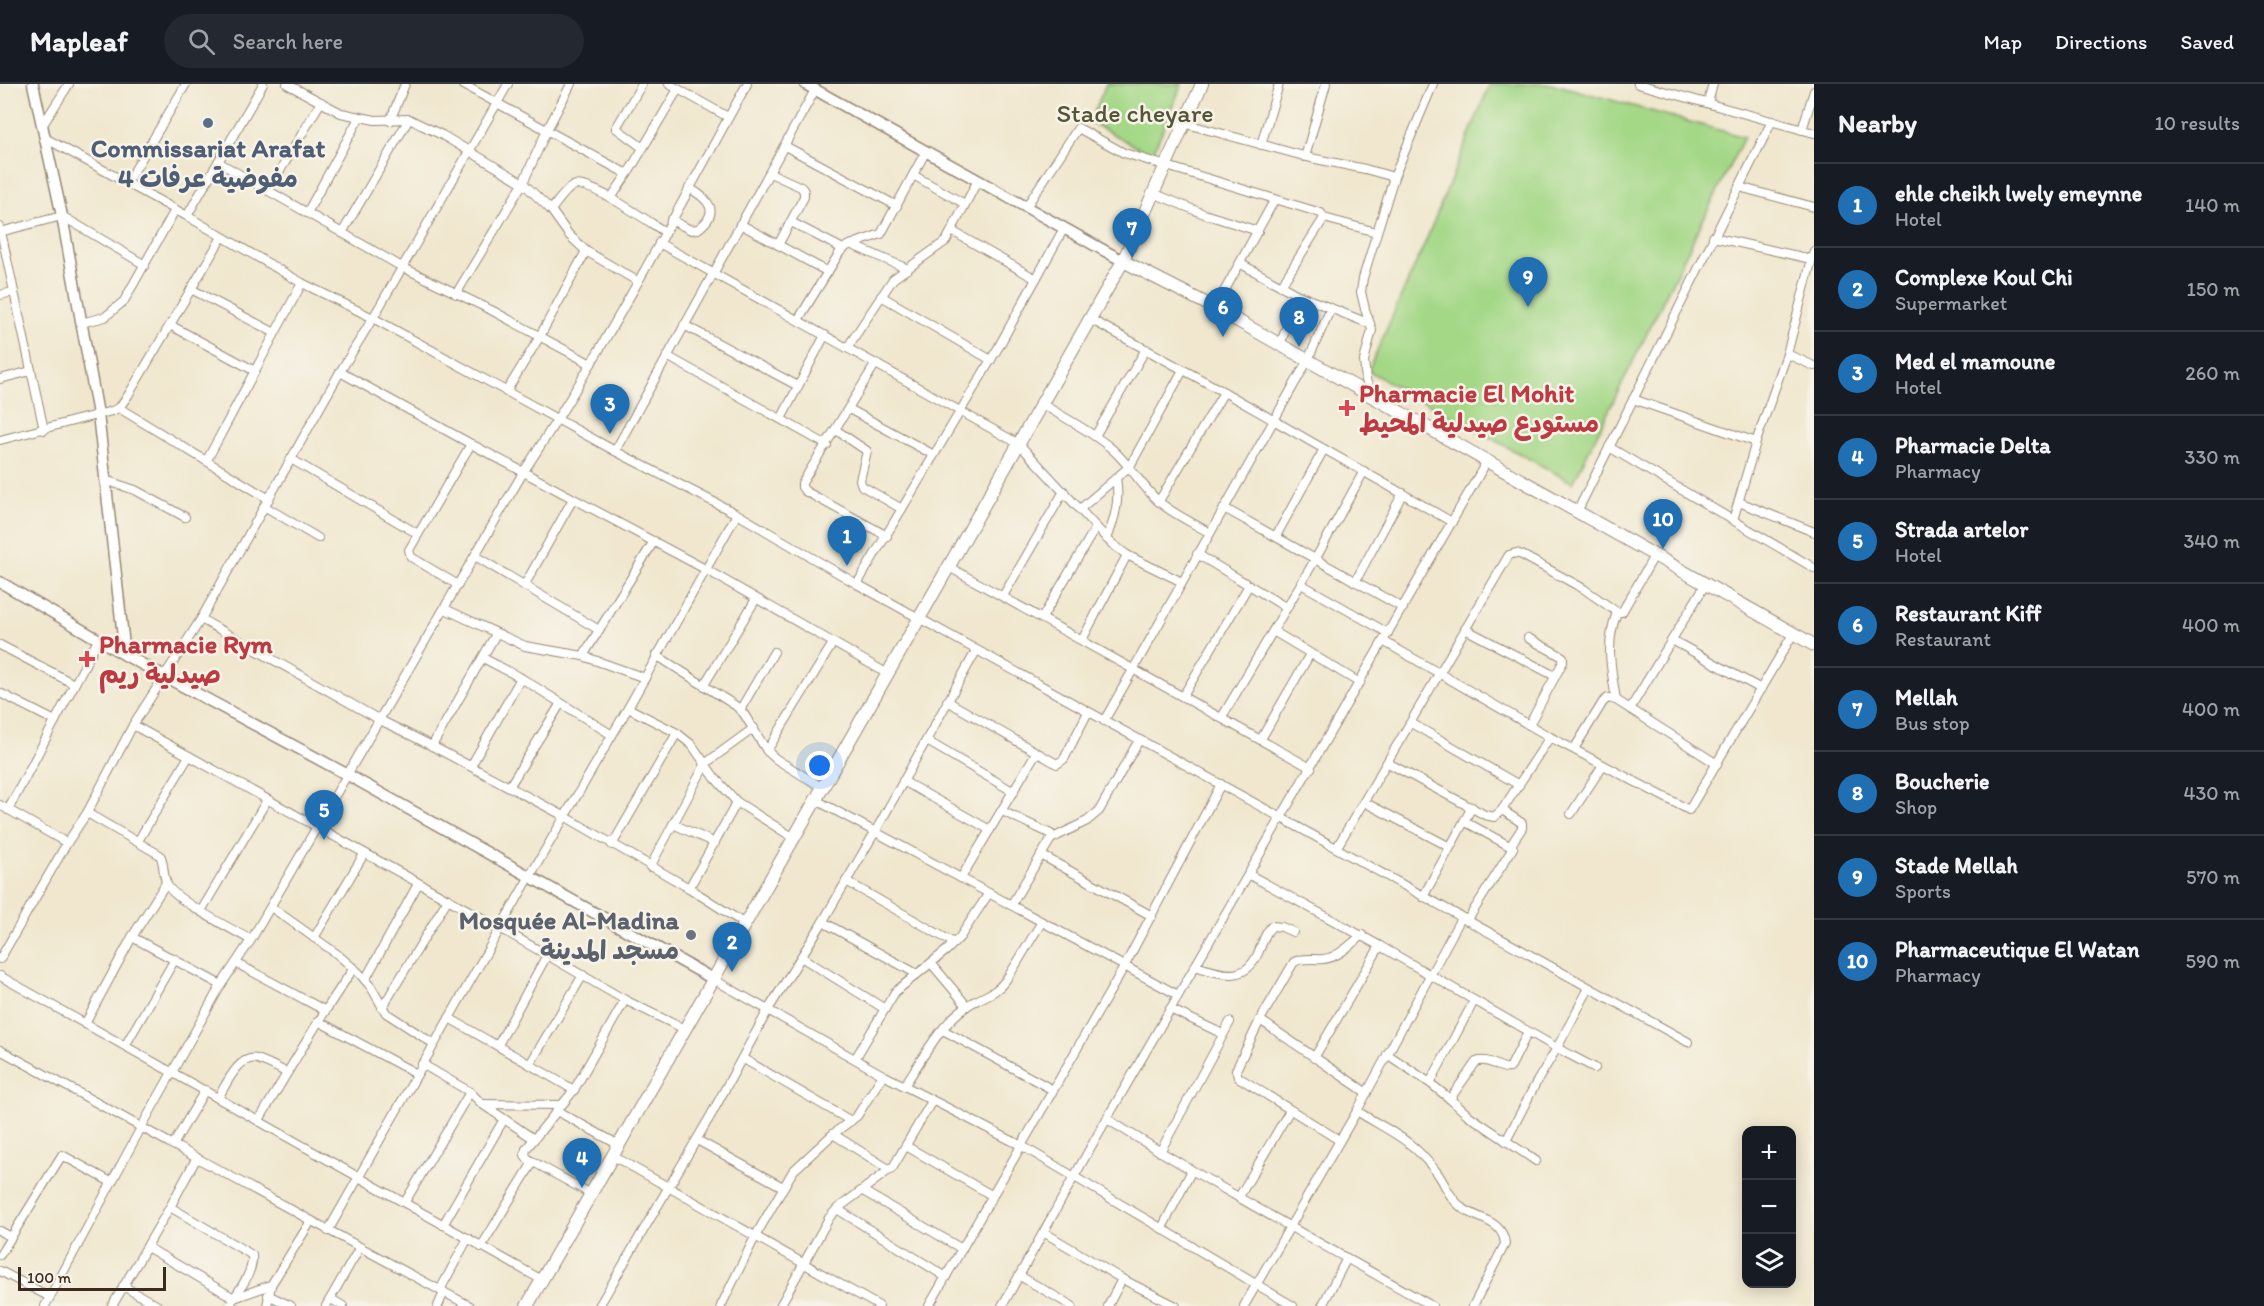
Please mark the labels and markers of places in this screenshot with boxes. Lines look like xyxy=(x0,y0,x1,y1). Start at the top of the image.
marker: Commissariat Arafat 4 مفوضية عرفات xyxy=(201,116,215,130)
place label: Commissariat Arafat 4 مفوضية عرفات xyxy=(91,132,326,195)
pin: 7 xyxy=(1112,208,1152,258)
pin: 9 xyxy=(1508,258,1547,307)
pin: 6 xyxy=(1204,288,1242,337)
pin: 8 xyxy=(1280,298,1318,347)
place label: Pharmacie El Mohit مستودع صيدلية المحيط xyxy=(1359,377,1599,441)
pin: 3 xyxy=(590,384,630,434)
marker: Pharmacie El Mohit مستودع صيدلية المحيط xyxy=(1340,401,1354,415)
pin: 10 xyxy=(1644,500,1682,549)
pin: 1 xyxy=(828,516,866,566)
place label: Pharmacie Rym صيدلية ريم xyxy=(99,628,273,694)
marker: Pharmacie Rym صيدلية ريم xyxy=(80,652,94,666)
pin: 5 xyxy=(304,790,344,840)
place label: Mosquée Al-Madina مسجد المدينة xyxy=(459,904,679,966)
pin: 2 xyxy=(712,922,752,972)
marker: Mosquée Al-Madina مسجد المدينة xyxy=(684,928,698,942)
pin: 4 xyxy=(562,1138,602,1188)

